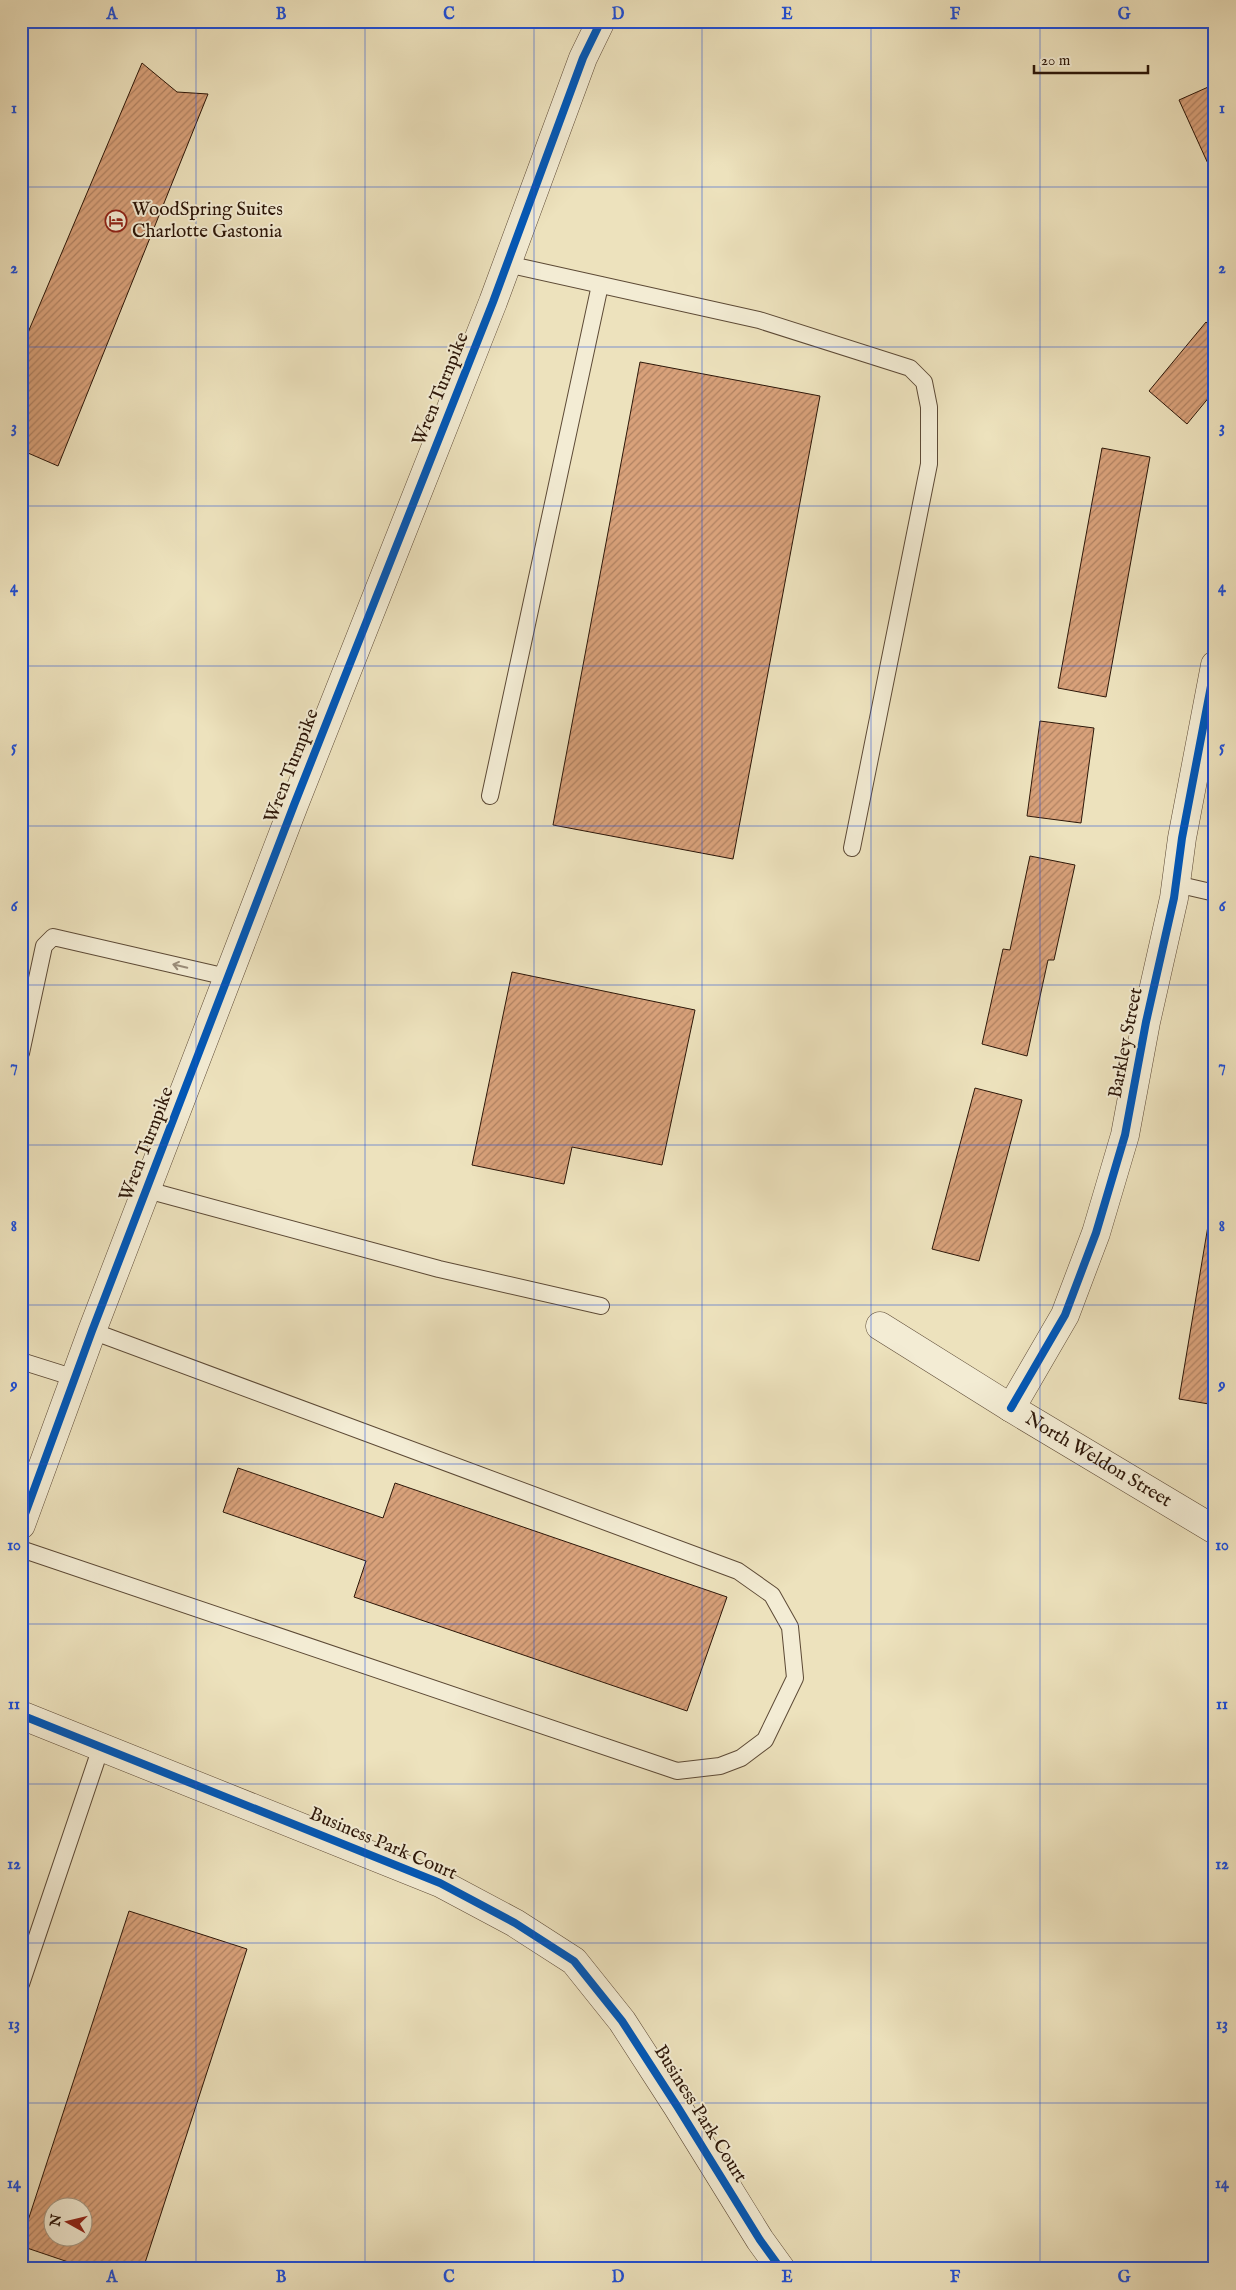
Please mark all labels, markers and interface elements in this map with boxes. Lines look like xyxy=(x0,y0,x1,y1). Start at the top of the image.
text: A xyxy=(106,5,119,25)
text: B xyxy=(276,5,287,25)
text: C xyxy=(443,5,455,25)
text: D xyxy=(612,5,625,25)
text: E xyxy=(781,5,793,25)
text: F xyxy=(950,5,961,25)
text: G xyxy=(1118,5,1131,25)
scale bar xyxy=(1034,42,1147,74)
text: 20 m xyxy=(1041,51,1071,70)
text: 1 xyxy=(11,99,17,119)
text: 1 xyxy=(1219,99,1225,119)
place label: WoodSpring Suites Charlotte Gastonia xyxy=(132,198,283,244)
hotel icon: WoodSpring Suites Charlotte Gastonia xyxy=(104,209,128,233)
text: 2 xyxy=(10,259,18,279)
text: 2 xyxy=(1218,259,1226,279)
street label: Wren Turnpike xyxy=(407,328,475,449)
text: 3 xyxy=(11,418,17,438)
text: 3 xyxy=(1219,418,1225,438)
text: 4 xyxy=(10,578,19,598)
text: 4 xyxy=(1218,578,1227,598)
street label: Wren Turnpike xyxy=(259,705,325,826)
text: 5 xyxy=(11,738,17,758)
text: 5 xyxy=(1219,738,1225,758)
text: 6 xyxy=(11,897,19,917)
text: 6 xyxy=(1219,897,1227,917)
one-way arrow xyxy=(172,961,188,971)
street label: Barkley Street xyxy=(1103,985,1149,1100)
text: 7 xyxy=(10,1057,18,1077)
text: 7 xyxy=(1218,1057,1226,1077)
street label: Wren Turnpike xyxy=(114,1083,180,1204)
text: 8 xyxy=(11,1217,17,1237)
text: 8 xyxy=(1219,1217,1225,1237)
text: 9 xyxy=(10,1376,18,1396)
text: 9 xyxy=(1218,1376,1226,1396)
street label: North Weldon Street xyxy=(1020,1407,1176,1513)
text: 10 xyxy=(7,1536,21,1556)
text: 10 xyxy=(1215,1536,1229,1556)
text: 11 xyxy=(8,1695,20,1715)
text: 11 xyxy=(1216,1695,1228,1715)
street label: Business Park Court xyxy=(306,1802,461,1886)
text: 12 xyxy=(7,1855,21,1875)
text: 12 xyxy=(1215,1855,1229,1875)
text: 13 xyxy=(8,2015,20,2035)
text: 13 xyxy=(1216,2015,1228,2035)
street label: Business Park Court xyxy=(648,2041,752,2188)
text: 14 xyxy=(7,2174,22,2194)
text: 14 xyxy=(1215,2174,1230,2194)
north arrow xyxy=(42,2198,92,2248)
text: N xyxy=(46,2213,66,2229)
text: A xyxy=(106,2268,119,2288)
text: B xyxy=(276,2268,287,2288)
text: C xyxy=(443,2268,455,2288)
text: D xyxy=(612,2268,625,2288)
text: E xyxy=(781,2268,793,2288)
text: F xyxy=(950,2268,961,2288)
text: G xyxy=(1118,2268,1131,2288)

